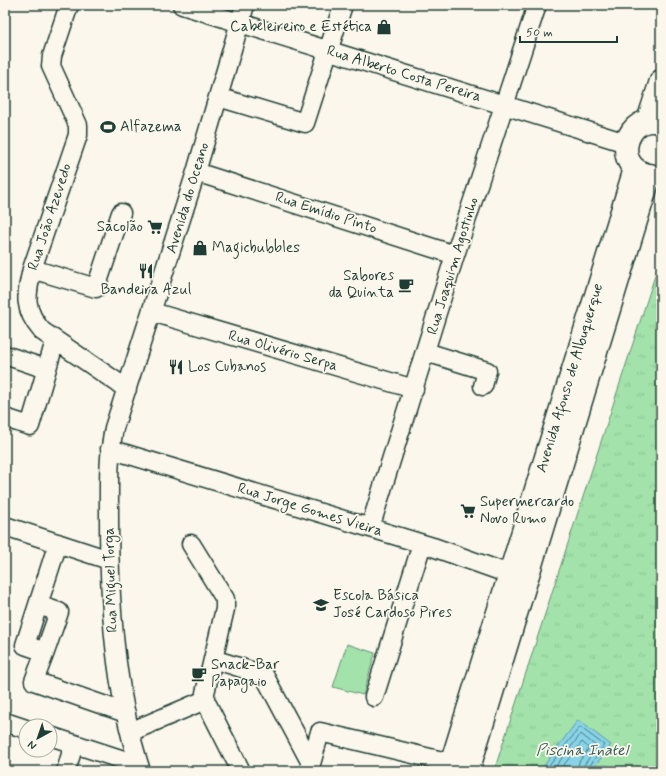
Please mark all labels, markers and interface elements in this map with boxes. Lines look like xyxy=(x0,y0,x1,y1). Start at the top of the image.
place label: Cabeleireiro e Estética xyxy=(230,17,372,37)
shop icon: Cabeleireiro e Estética xyxy=(375,18,393,36)
scale bar xyxy=(520,18,617,44)
text: 50 m xyxy=(526,25,553,41)
street label: Rua Alberto Costa Pereira xyxy=(324,41,484,107)
place label: Alfazema xyxy=(120,117,182,137)
sports icon: Alfazema xyxy=(99,118,117,136)
street label: Avenida do Oceano xyxy=(162,140,214,256)
street label: Rua João Azevedo xyxy=(23,161,77,273)
street label: Rua Emídio Pinto xyxy=(273,187,379,239)
street label: Rua Joaquim Agostinho xyxy=(423,195,483,337)
place label: Sacolão xyxy=(97,217,143,237)
supermarket icon: Sacolão xyxy=(146,218,164,236)
place label: Magicbubbles xyxy=(212,238,300,259)
shop icon: Magicbubbles xyxy=(191,239,209,257)
restaurant icon: Bandeira Azul xyxy=(137,262,155,280)
place label: Sabores da Quinta xyxy=(329,266,394,303)
cafe icon: Sabores da Quinta xyxy=(397,276,415,294)
place label: Bandeira Azul xyxy=(101,280,192,300)
street label: Avenida Afonso de Albuquerque xyxy=(532,281,610,476)
street label: Rua Olivério Serpa xyxy=(226,326,340,376)
place label: Los Cubanos xyxy=(188,357,266,377)
restaurant icon: Los Cubanos xyxy=(167,358,185,376)
street label: Rua Jorge Gomes Vieira xyxy=(235,478,385,543)
place label: Supermercardo Novo Rumo xyxy=(480,492,574,529)
supermarket icon: Supermercardo Novo Rumo xyxy=(459,502,477,520)
street label: Rua Miguel Torga xyxy=(99,527,124,633)
place label: Escola Básica José Cardoso Pires xyxy=(333,586,452,623)
school or university icon: Escola Básica José Cardoso Pires xyxy=(312,596,330,614)
place label: Snack-Bar Papagaio xyxy=(211,655,280,693)
cafe icon: Snack-Bar Papagaio xyxy=(190,665,208,683)
north arrow xyxy=(18,718,58,758)
text: N xyxy=(25,737,40,753)
water label: Piscina Inatel xyxy=(536,740,631,761)

